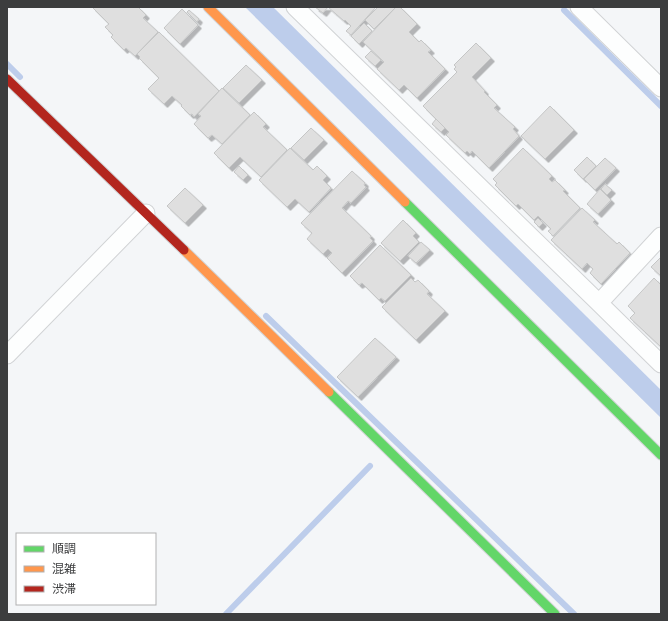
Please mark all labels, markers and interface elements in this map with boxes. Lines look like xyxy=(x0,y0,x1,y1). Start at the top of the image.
legend xyxy=(16,533,156,605)
text: 順調 xyxy=(52,542,76,556)
text: 混雑 xyxy=(52,562,76,576)
text: 渋滞 xyxy=(52,582,76,596)

